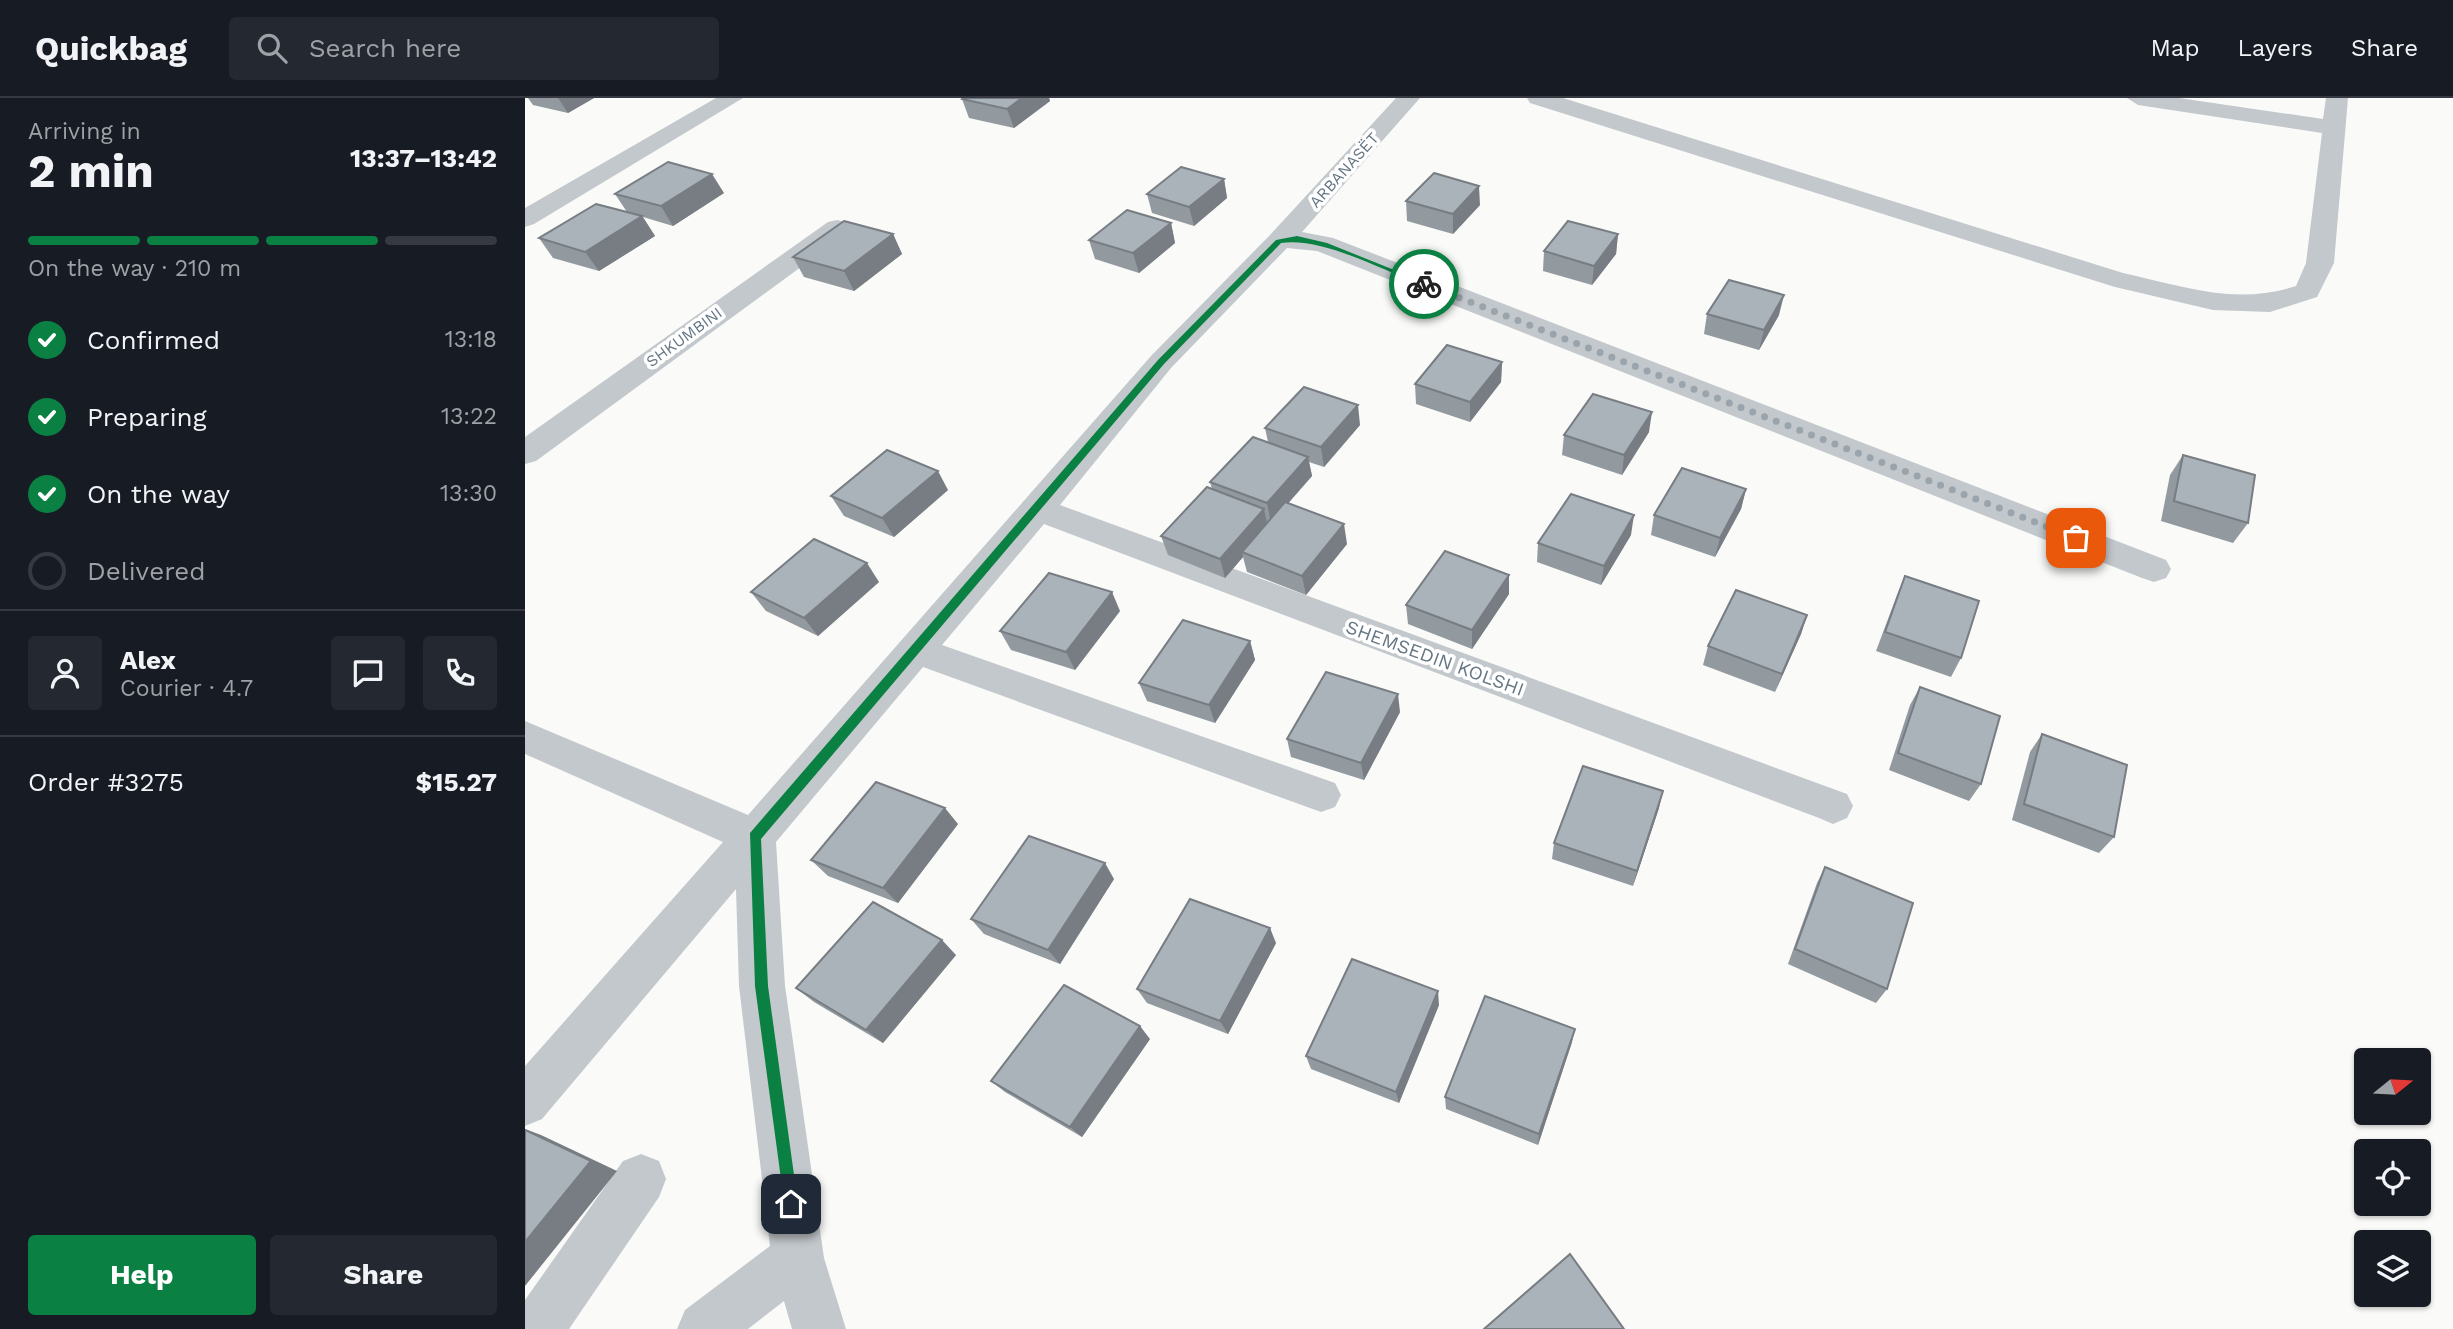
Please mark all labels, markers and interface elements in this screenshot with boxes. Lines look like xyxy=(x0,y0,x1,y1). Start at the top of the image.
search box xyxy=(229,17,719,80)
text: Quickbag xyxy=(35,29,187,68)
icon: search xyxy=(253,29,291,67)
text: Search here xyxy=(309,33,461,63)
text: Map xyxy=(2151,34,2199,62)
text: Layers xyxy=(2237,34,2313,62)
text: Share xyxy=(2351,34,2418,62)
text: Arriving in xyxy=(28,118,141,145)
street label: ARBANASËT xyxy=(1305,128,1383,211)
text: 13:37–13:42 xyxy=(350,143,497,173)
text: 2 min xyxy=(28,144,154,198)
courier xyxy=(1389,249,1459,319)
text: On the way · 210 m xyxy=(28,255,241,282)
icon: bike xyxy=(1405,265,1443,303)
street label: SHKUMBINI xyxy=(642,303,726,371)
icon: check xyxy=(28,321,66,359)
text: Confirmed xyxy=(87,325,220,355)
text: 13:18 xyxy=(445,326,497,353)
icon: check xyxy=(28,398,66,436)
text: Preparing xyxy=(87,402,207,432)
text: 13:22 xyxy=(441,403,497,430)
icon: check xyxy=(28,475,66,513)
text: On the way xyxy=(87,479,230,509)
text: 13:30 xyxy=(440,480,497,507)
pin xyxy=(2046,508,2106,568)
icon: bag xyxy=(2057,519,2095,557)
text: Delivered xyxy=(87,556,206,586)
street label: SHEMSEDIN KOLSHI xyxy=(1343,615,1527,701)
button: person xyxy=(28,636,102,710)
button: chat xyxy=(331,636,405,710)
button: phone xyxy=(423,636,497,710)
text: Alex xyxy=(120,645,176,675)
text: Courier · 4.7 xyxy=(120,675,253,702)
text: Order #3275 xyxy=(28,767,184,797)
text: $15.27 xyxy=(416,767,497,797)
north arrow xyxy=(2354,1048,2431,1125)
map controls xyxy=(2354,1048,2431,1307)
button: locate xyxy=(2354,1139,2431,1216)
pin xyxy=(761,1174,821,1234)
icon: home xyxy=(772,1185,810,1223)
button: layers xyxy=(2354,1230,2431,1307)
button: Help xyxy=(28,1235,256,1315)
button: Share xyxy=(270,1235,497,1315)

